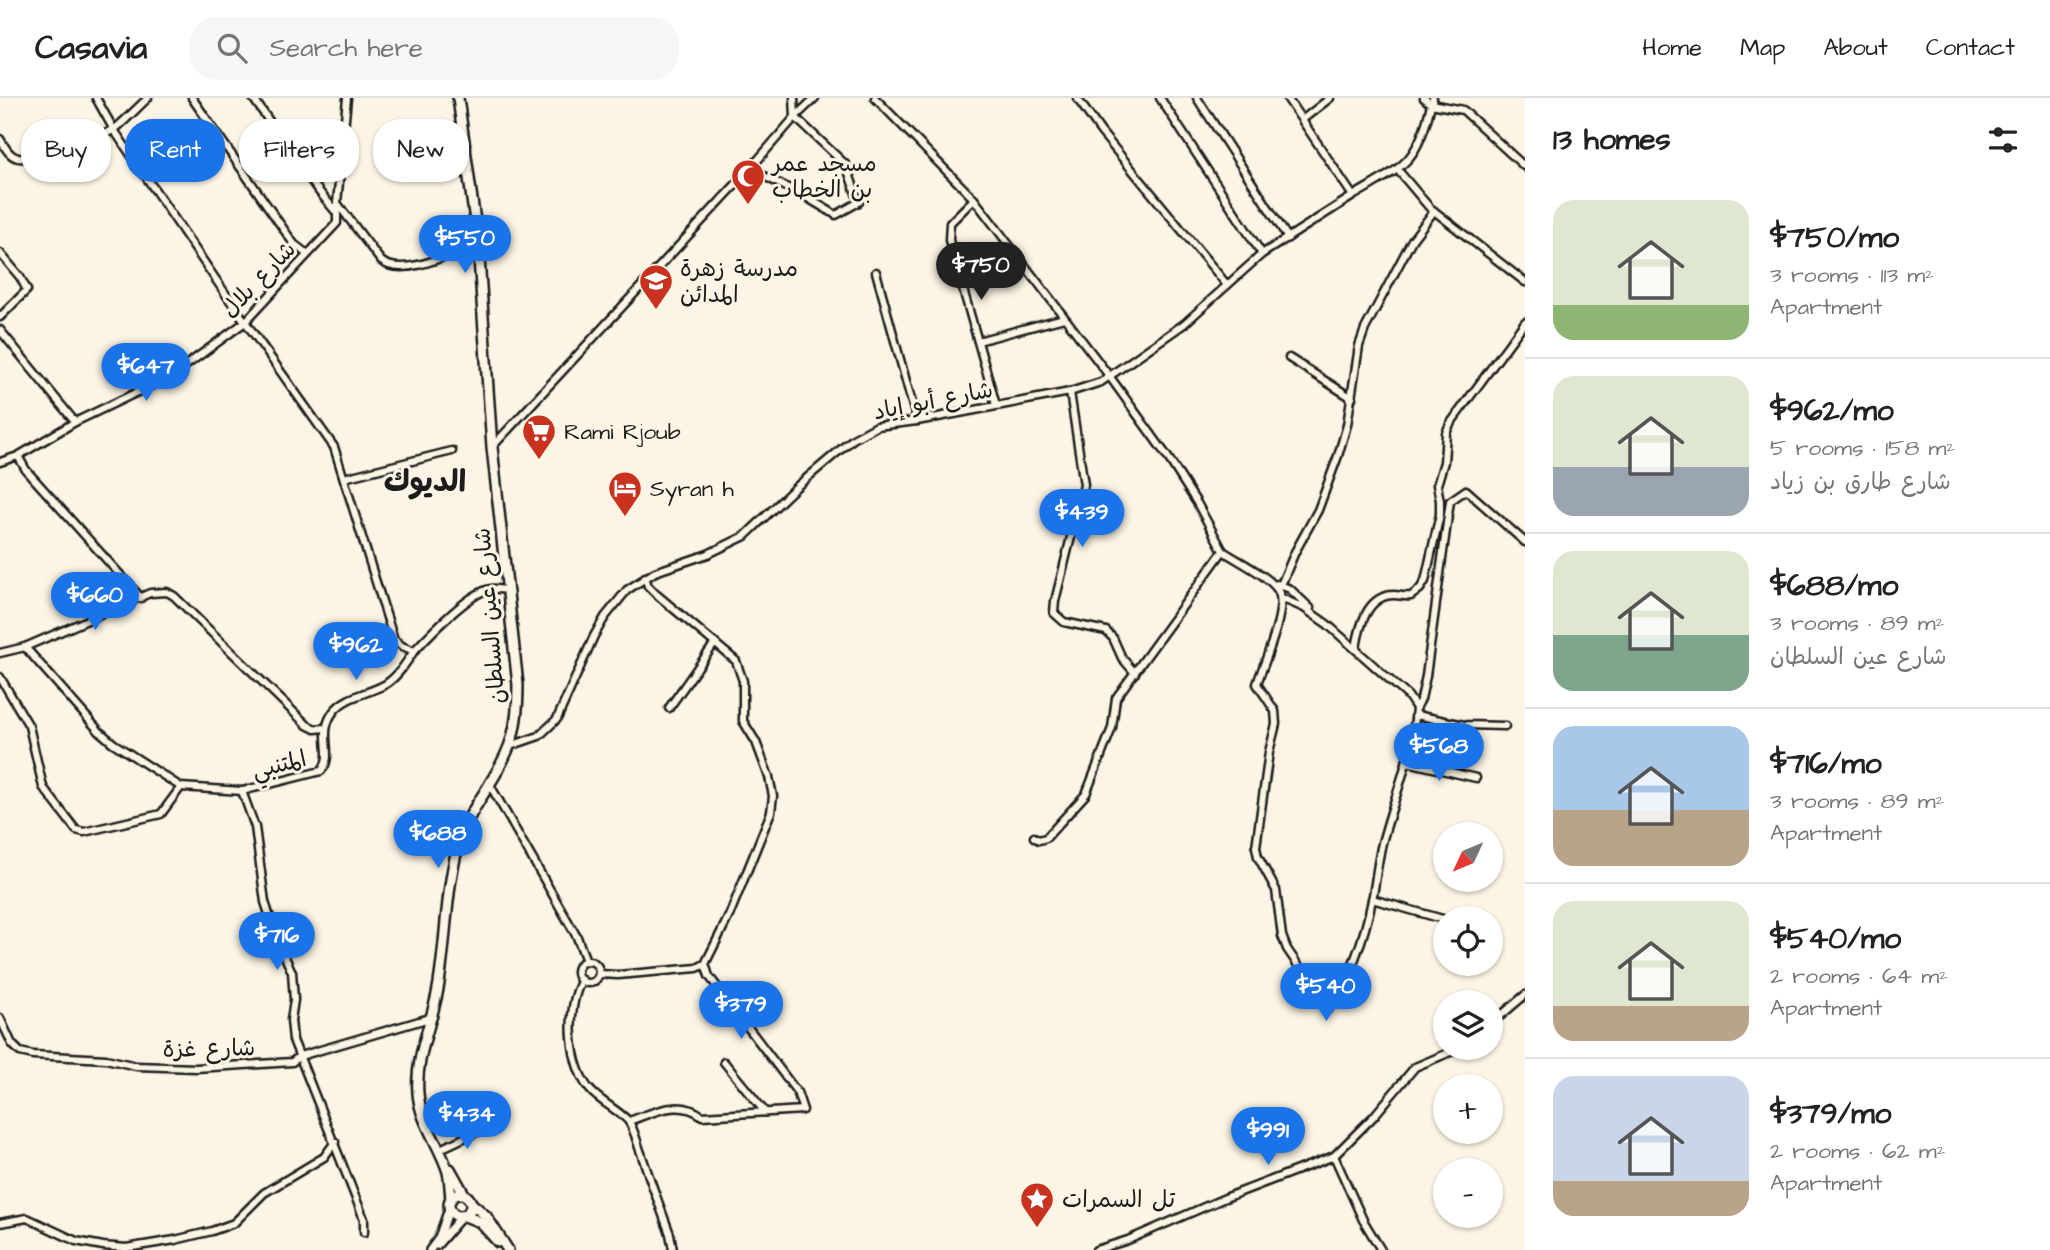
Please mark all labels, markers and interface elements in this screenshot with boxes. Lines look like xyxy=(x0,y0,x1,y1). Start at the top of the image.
search box xyxy=(189,17,679,80)
text: Casavia xyxy=(35,25,147,71)
icon: search xyxy=(213,29,251,67)
text: Search here xyxy=(269,30,423,66)
text: Home xyxy=(1642,31,1702,65)
text: Map xyxy=(1740,31,1785,65)
text: About xyxy=(1823,31,1888,65)
text: Contact xyxy=(1926,31,2015,65)
chip: Buy xyxy=(21,119,111,182)
chip: Rent xyxy=(125,119,225,182)
chip: Filters xyxy=(239,119,359,182)
chip: New xyxy=(373,119,469,182)
text: 13 homes xyxy=(1553,119,1670,161)
icon: filters xyxy=(1984,121,2022,159)
place label: مسجد عمر بن الخطاب xyxy=(770,148,877,206)
mosque icon: مسجد عمر بن الخطاب xyxy=(729,157,767,206)
pin: $550 xyxy=(424,216,506,275)
text: $750/mo xyxy=(1770,217,1899,259)
text: $550 xyxy=(435,222,495,254)
icon: home xyxy=(1609,228,1693,312)
street label: شارع بلال xyxy=(214,234,303,325)
pin: $750 xyxy=(940,242,1022,302)
text: $750 xyxy=(952,249,1010,281)
place label: مدرسة زهرة المدائن xyxy=(680,253,798,311)
text: 3 rooms · 113 m² xyxy=(1770,259,1934,291)
school or university icon: مدرسة زهرة المدائن xyxy=(637,262,675,311)
text: Apartment xyxy=(1770,291,1882,323)
pin: $647 xyxy=(105,344,187,403)
text: $647 xyxy=(117,350,175,382)
street label: شارع أبو إياد xyxy=(871,374,996,428)
text: $962/mo xyxy=(1770,390,1894,432)
icon: home xyxy=(1609,404,1693,488)
supermarket icon: Rami Rjoub xyxy=(520,412,558,461)
place label: Rami Rjoub xyxy=(564,416,681,448)
text: 5 rooms · 158 m² xyxy=(1770,432,1955,464)
district label: الديوك xyxy=(384,461,466,503)
text: شارع طارق بن زياد xyxy=(1770,466,1951,498)
hotel icon: Syran h xyxy=(606,469,644,518)
place label: Syran h xyxy=(650,473,735,506)
pin: $439 xyxy=(1041,490,1123,549)
text: $439 xyxy=(1055,496,1109,528)
street label: شارع عين السلطان xyxy=(466,527,514,705)
text: $688/mo xyxy=(1770,565,1898,607)
pin: $660 xyxy=(54,573,136,632)
text: $660 xyxy=(67,579,123,611)
icon: home xyxy=(1609,579,1693,663)
text: 3 rooms · 89 m² xyxy=(1770,607,1944,639)
pin: $962 xyxy=(315,622,397,682)
text: $962 xyxy=(329,629,383,661)
text: شارع عين السلطان xyxy=(1770,641,1947,673)
pin: $568 xyxy=(1398,724,1480,783)
text: $568 xyxy=(1410,730,1468,762)
street label: المتنبي xyxy=(249,743,311,791)
text: $716/mo xyxy=(1770,743,1882,785)
icon: home xyxy=(1609,754,1693,838)
text: 3 rooms · 89 m² xyxy=(1770,785,1944,817)
pin: $688 xyxy=(397,810,479,870)
text: $688 xyxy=(409,817,467,849)
text: Apartment xyxy=(1770,817,1882,849)
north arrow xyxy=(1433,822,1503,892)
map controls xyxy=(1433,822,1503,1228)
button: locate xyxy=(1433,906,1503,976)
pin: $716 xyxy=(236,912,318,972)
text: $540/mo xyxy=(1770,918,1901,960)
text: $716 xyxy=(255,919,299,951)
icon: home xyxy=(1609,929,1693,1013)
text: 2 rooms · 64 m² xyxy=(1770,960,1948,992)
pin: $540 xyxy=(1285,964,1367,1023)
text: $540 xyxy=(1296,970,1356,1002)
pin: $379 xyxy=(700,982,782,1041)
text: $379 xyxy=(715,988,767,1020)
button: layers xyxy=(1433,990,1503,1060)
text: Apartment xyxy=(1770,992,1882,1024)
street label: شارع غزة xyxy=(162,1032,256,1066)
button: + xyxy=(1433,1074,1503,1144)
pin: $434 xyxy=(426,1091,508,1151)
text: $379/mo xyxy=(1770,1093,1891,1135)
text: $434 xyxy=(439,1098,495,1130)
icon: home xyxy=(1609,1104,1693,1188)
pin: $991 xyxy=(1227,1108,1309,1167)
text: $991 xyxy=(1247,1114,1289,1146)
text: 2 rooms · 62 m² xyxy=(1770,1135,1945,1167)
button: − xyxy=(1433,1158,1503,1228)
text: Apartment xyxy=(1770,1167,1882,1199)
place icon: تل السمرات xyxy=(1018,1180,1056,1229)
place label: تل السمرات xyxy=(1062,1184,1175,1216)

